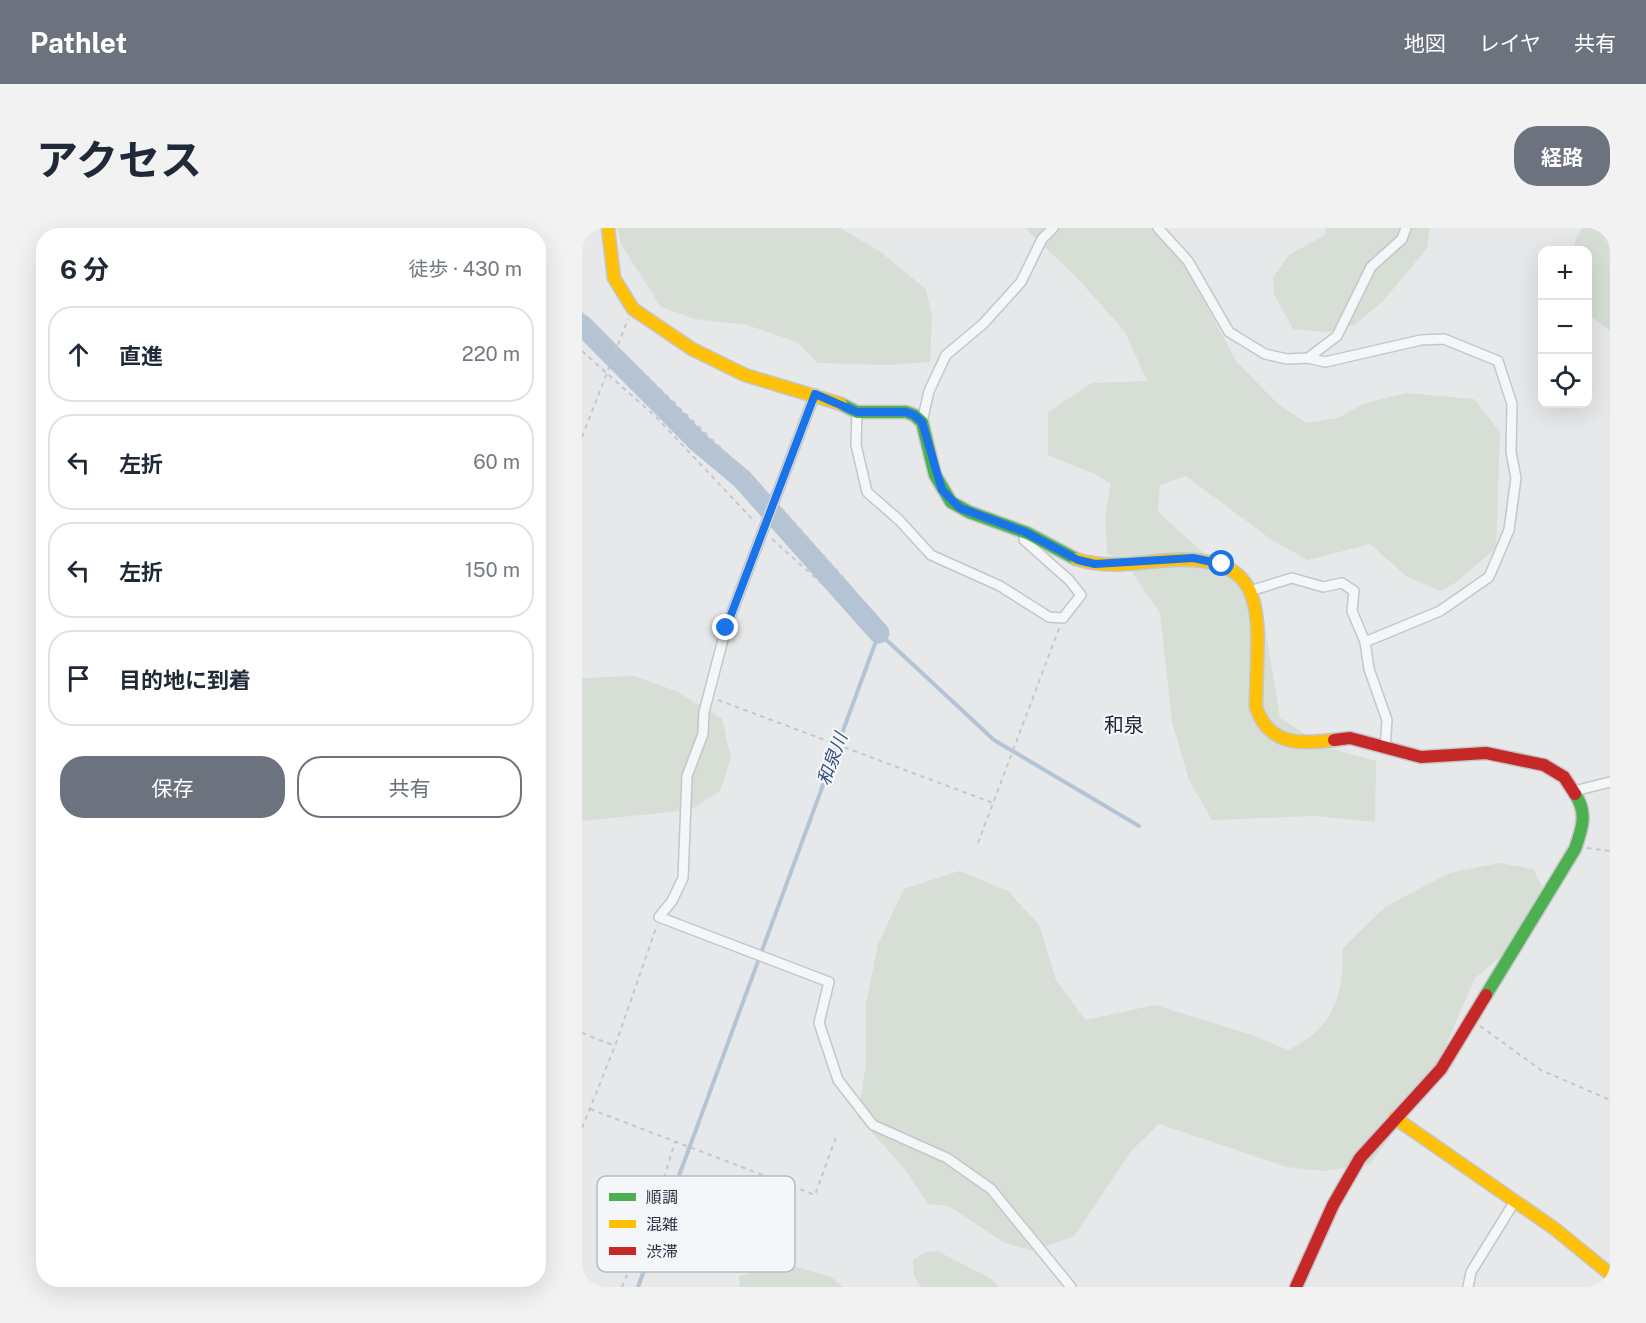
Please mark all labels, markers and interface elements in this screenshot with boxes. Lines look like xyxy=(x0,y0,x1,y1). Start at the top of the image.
text: Pathlet xyxy=(30,26,127,59)
text: 地図 xyxy=(1404,31,1446,56)
text: レイヤ xyxy=(1479,31,1541,56)
text: 共有 xyxy=(1574,31,1616,56)
button: 経路 xyxy=(1514,126,1610,186)
text: アクセス xyxy=(36,135,202,184)
map controls xyxy=(1538,246,1592,408)
button: + xyxy=(1538,246,1592,300)
text: 6 分 xyxy=(60,254,109,285)
text: 徒歩 · 430 m xyxy=(408,257,522,281)
button: − xyxy=(1538,300,1592,354)
icon: ahead xyxy=(62,338,95,371)
text: 220 m xyxy=(462,342,520,366)
text: 直進 xyxy=(119,343,163,369)
button: locate xyxy=(1538,354,1592,408)
icon: left xyxy=(62,446,95,479)
text: 60 m xyxy=(473,450,520,474)
text: 左折 xyxy=(119,451,163,477)
route start xyxy=(1208,550,1234,576)
icon: left xyxy=(62,554,95,587)
text: 150 m xyxy=(465,558,520,582)
text: 左折 xyxy=(119,559,163,585)
route end xyxy=(712,614,738,640)
icon: arrive xyxy=(62,662,95,695)
text: 目的地に到着 xyxy=(119,667,251,693)
district label: 和泉 xyxy=(1104,713,1144,737)
water label: 和泉川 xyxy=(813,728,852,788)
button: 保存 xyxy=(60,756,285,818)
button: 共有 xyxy=(297,756,522,818)
legend xyxy=(597,1176,795,1272)
text: 順調 xyxy=(646,1188,678,1207)
text: 混雑 xyxy=(646,1215,678,1234)
text: 渋滞 xyxy=(646,1242,678,1261)

